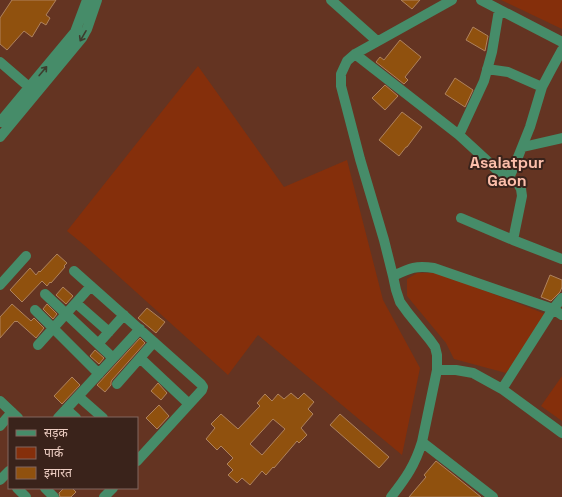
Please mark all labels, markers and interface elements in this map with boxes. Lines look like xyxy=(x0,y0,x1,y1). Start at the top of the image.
one-way arrow xyxy=(78,30,86,42)
one-way arrow xyxy=(39,65,47,76)
district label: Asalatpur Gaon xyxy=(470,152,544,191)
legend xyxy=(8,417,138,489)
text: सड़क xyxy=(44,425,69,441)
text: पार्क xyxy=(44,445,64,461)
text: इमारत xyxy=(44,465,73,481)

